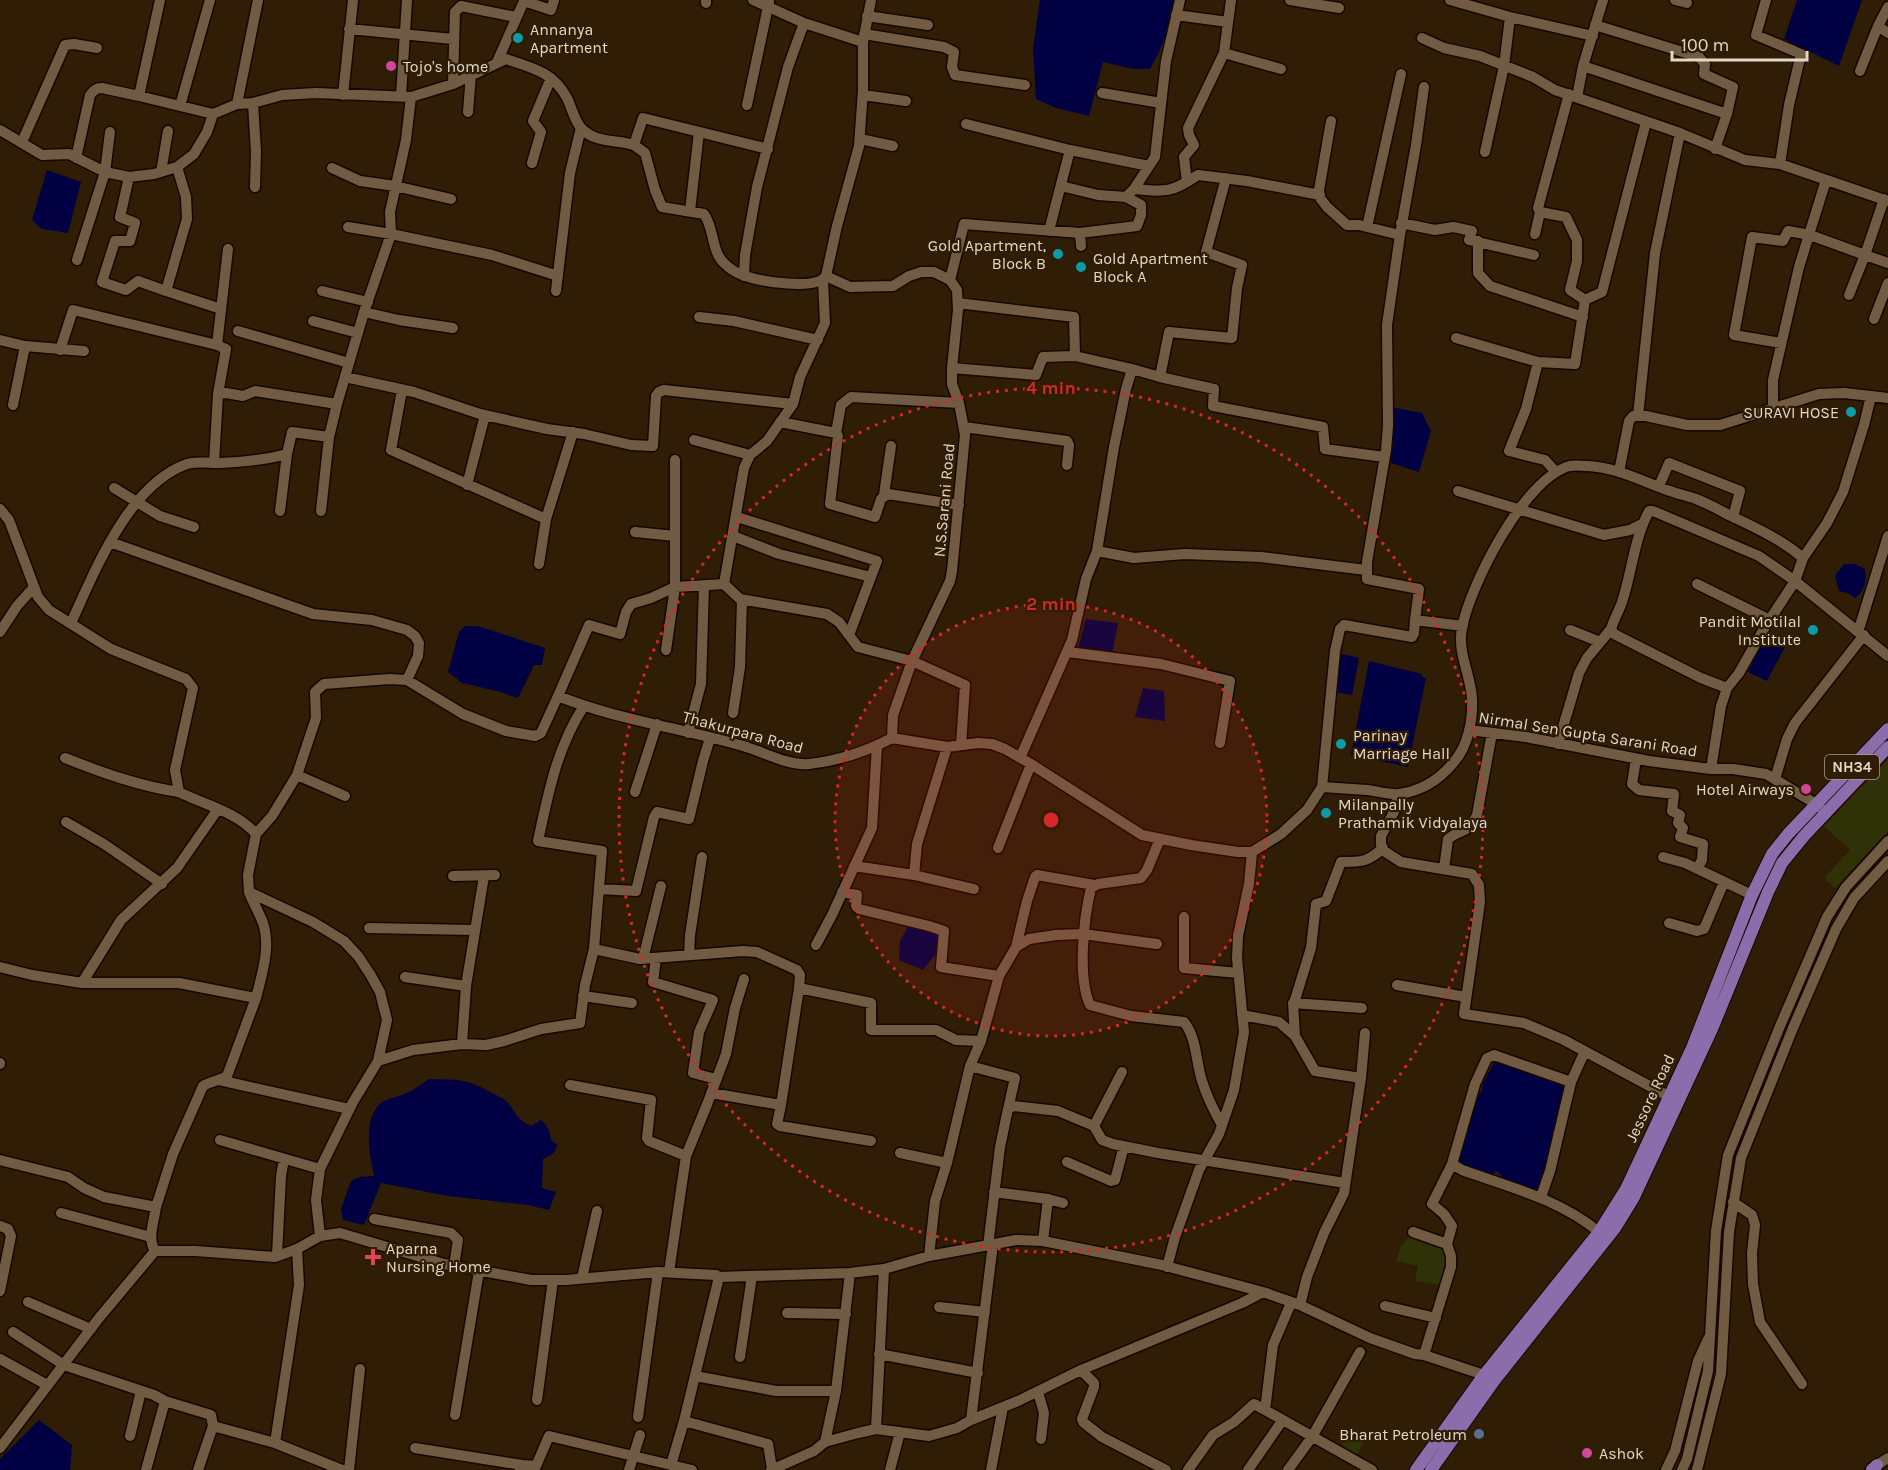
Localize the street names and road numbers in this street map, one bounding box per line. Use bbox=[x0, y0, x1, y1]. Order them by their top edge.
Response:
street label: N.S.Sarani Road bbox=[930, 442, 958, 558]
street label: Thakurpara Road bbox=[680, 707, 806, 757]
street label: Nirmal Sen Gupta Sarani Road bbox=[1477, 707, 1699, 761]
road number: NH34 bbox=[1825, 755, 1879, 779]
street label: Jessore Road bbox=[1621, 1051, 1679, 1145]

